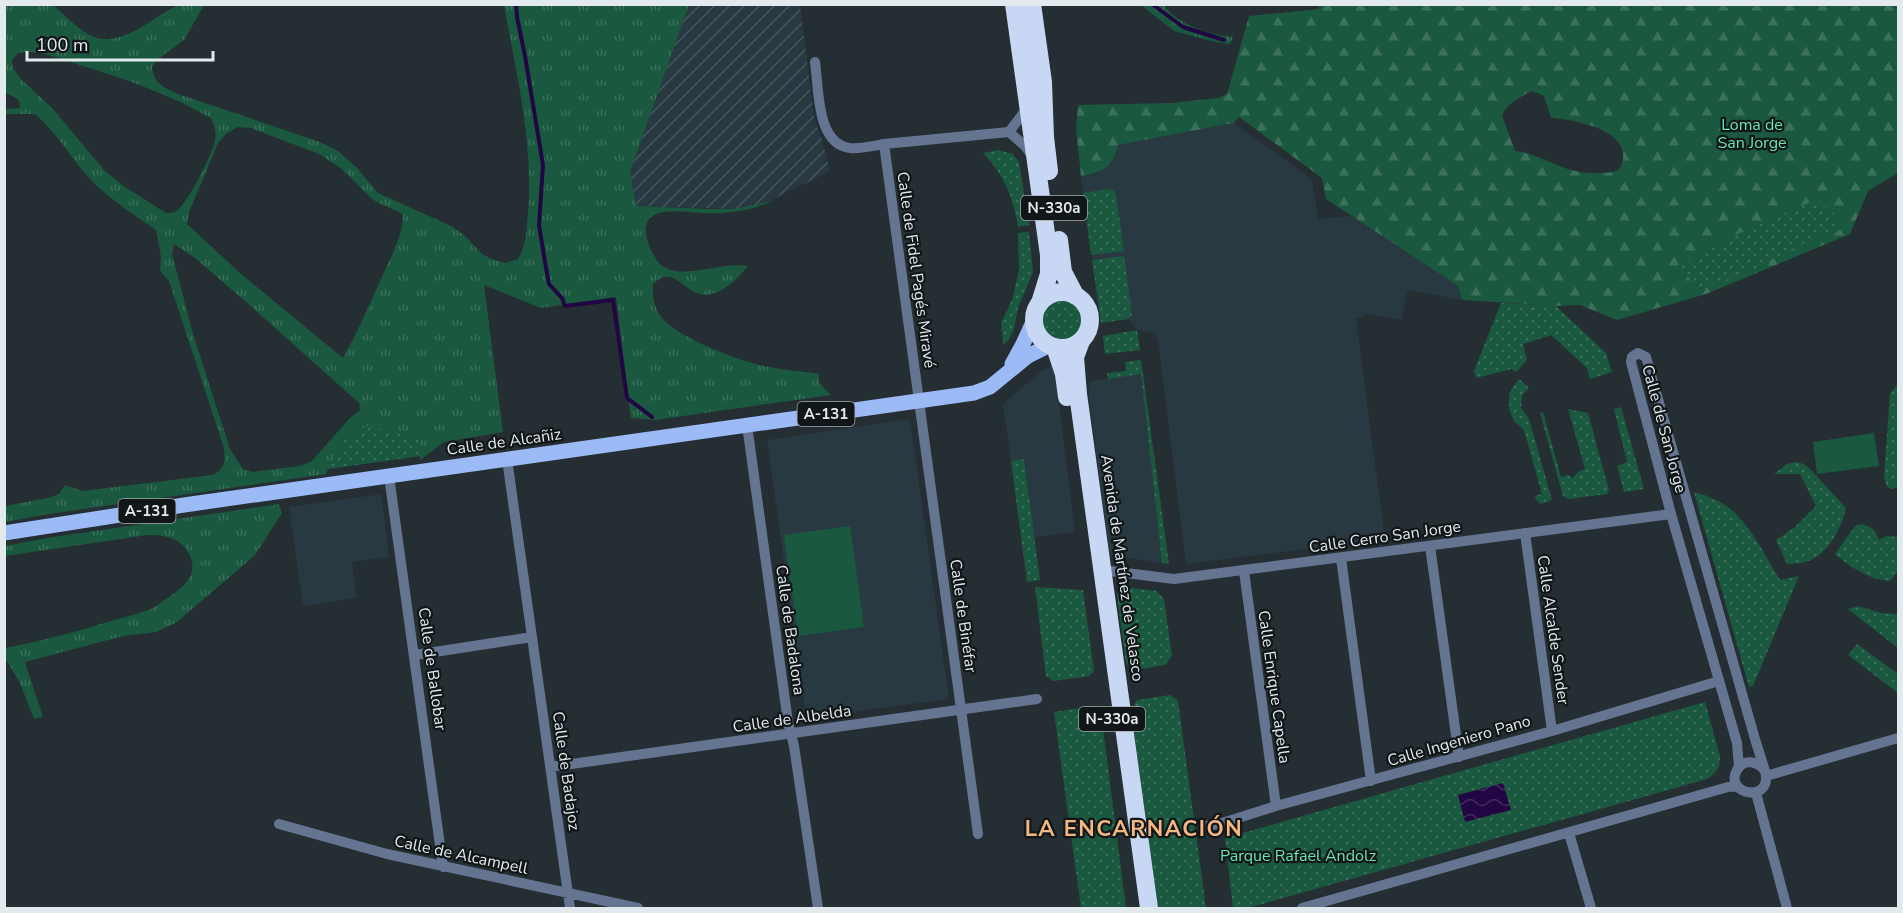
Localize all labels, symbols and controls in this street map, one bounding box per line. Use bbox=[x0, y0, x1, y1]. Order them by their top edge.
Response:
scale bar bbox=[27, 24, 213, 62]
text: 100 m bbox=[36, 33, 88, 57]
park label: Loma de San Jorge bbox=[1717, 114, 1787, 154]
street label: Calle de Fidel Pagés Miravé bbox=[891, 170, 941, 370]
road number: N-330a bbox=[1021, 196, 1087, 220]
street label: Calle de San Jorge bbox=[1636, 362, 1692, 496]
road number: A-131 bbox=[798, 402, 854, 426]
street label: Calle de Alcañiz bbox=[445, 423, 563, 461]
street label: Avenida de Martínez de Velasco bbox=[1095, 453, 1149, 683]
road number: A-131 bbox=[118, 499, 176, 523]
street label: Calle Cerro San Jorge bbox=[1308, 515, 1462, 559]
street label: Calle Alcalde Sender bbox=[1532, 554, 1574, 706]
street label: Calle de Binéfar bbox=[944, 558, 982, 675]
street label: Calle de Badalona bbox=[770, 564, 810, 696]
street label: Calle de Ballobar bbox=[412, 606, 452, 732]
street label: Calle Enrique Capella bbox=[1252, 609, 1296, 765]
street label: Calle de Albelda bbox=[731, 700, 853, 738]
road number: N-330a bbox=[1079, 707, 1145, 731]
street label: Calle de Badajoz bbox=[547, 710, 585, 832]
street label: Calle Ingeniero Pano bbox=[1385, 710, 1533, 772]
district label: LA ENCARNACIÓN bbox=[1025, 814, 1243, 844]
street label: Calle de Alcampell bbox=[392, 830, 530, 880]
park label: Parque Rafael Andolz bbox=[1220, 845, 1376, 867]

